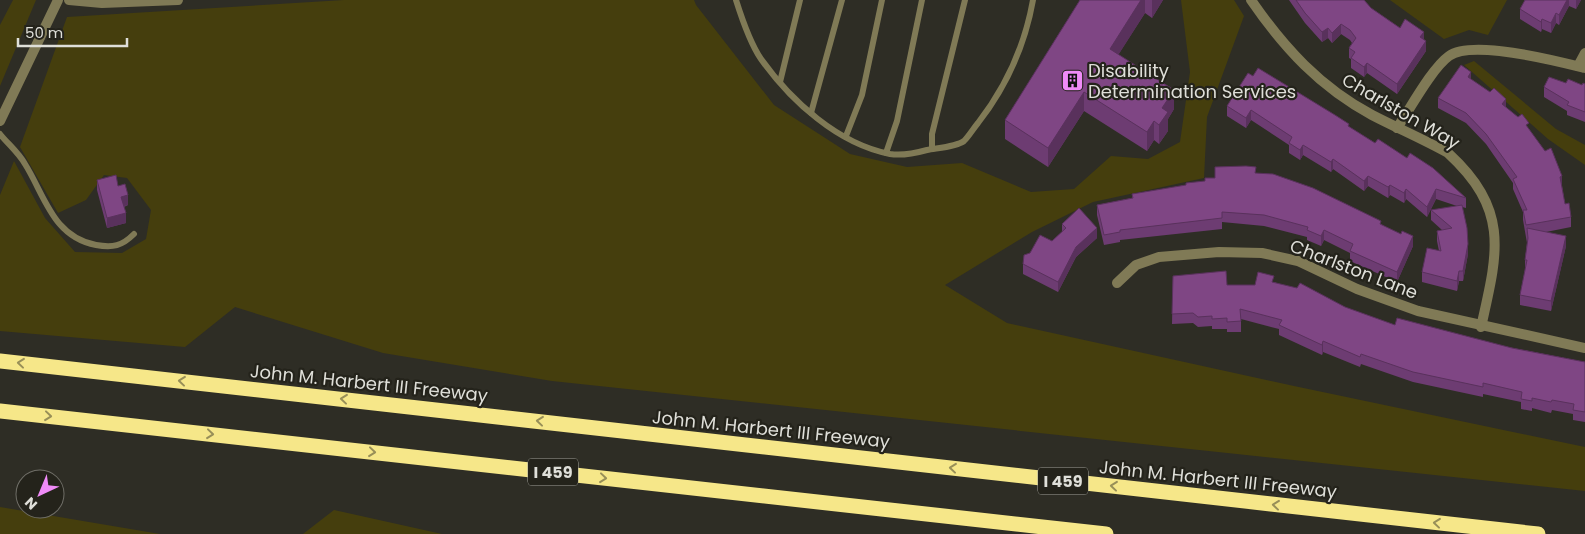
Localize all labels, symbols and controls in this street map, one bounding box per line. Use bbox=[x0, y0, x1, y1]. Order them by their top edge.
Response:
scale bar bbox=[18, 15, 126, 47]
text: 50 m bbox=[25, 22, 63, 43]
place label: Disability Determination Services bbox=[1088, 58, 1296, 104]
street label: Charlston Way bbox=[1337, 67, 1465, 155]
building icon: Disability Determination Services bbox=[1060, 68, 1084, 92]
street label: Charlston Lane bbox=[1286, 233, 1422, 305]
one-way arrow bbox=[17, 358, 25, 369]
street label: John M. Harbert III Freeway bbox=[249, 358, 489, 408]
one-way arrow bbox=[178, 376, 186, 387]
one-way arrow bbox=[340, 394, 348, 405]
street label: John M. Harbert III Freeway bbox=[651, 404, 891, 454]
one-way arrow bbox=[45, 410, 53, 421]
one-way arrow bbox=[536, 416, 544, 427]
one-way arrow bbox=[206, 428, 214, 439]
one-way arrow bbox=[368, 446, 376, 457]
street label: John M. Harbert III Freeway bbox=[1098, 454, 1338, 504]
road number: I 459 bbox=[528, 458, 578, 486]
one-way arrow bbox=[949, 463, 957, 474]
road number: I 459 bbox=[1038, 468, 1088, 494]
north arrow bbox=[15, 469, 65, 519]
one-way arrow bbox=[599, 472, 607, 483]
one-way arrow bbox=[1110, 481, 1118, 492]
text: N bbox=[20, 493, 42, 514]
one-way arrow bbox=[1272, 500, 1280, 511]
one-way arrow bbox=[1433, 518, 1441, 529]

